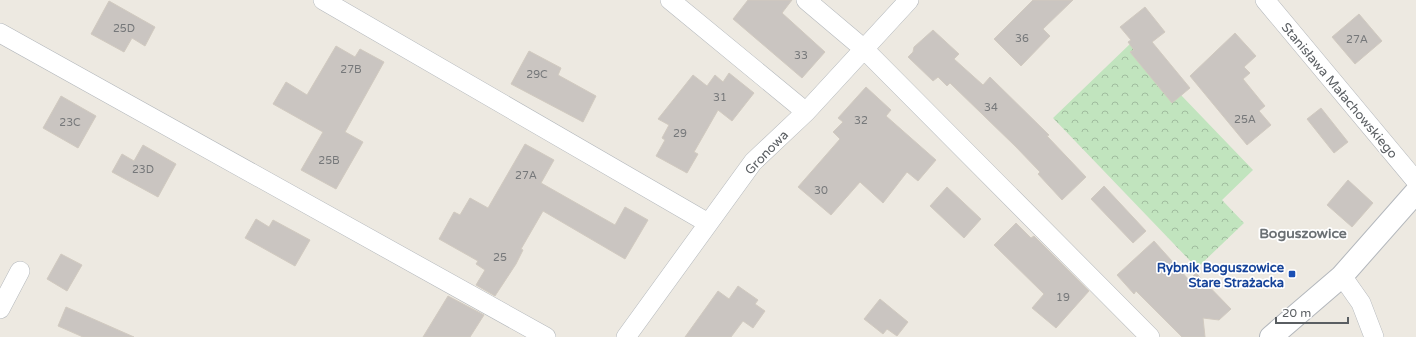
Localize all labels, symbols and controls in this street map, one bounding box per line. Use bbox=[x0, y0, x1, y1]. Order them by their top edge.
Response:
street label: Stanisława Małachowskiego bbox=[1278, 19, 1401, 162]
house number: 25D bbox=[113, 22, 135, 35]
house number: 36 bbox=[1015, 32, 1029, 45]
house number: 27A bbox=[1346, 33, 1368, 46]
house number: 33 bbox=[794, 49, 808, 62]
house number: 27B bbox=[340, 63, 362, 76]
house number: 29C bbox=[526, 68, 548, 81]
house number: 31 bbox=[713, 91, 727, 104]
house number: 34 bbox=[984, 101, 998, 114]
house number: 25A bbox=[1234, 113, 1256, 126]
house number: 32 bbox=[854, 114, 868, 127]
house number: 23C bbox=[59, 116, 81, 129]
house number: 29 bbox=[673, 127, 687, 140]
street label: Gronowa bbox=[742, 127, 792, 178]
house number: 25B bbox=[318, 154, 340, 167]
house number: 23D bbox=[132, 163, 154, 176]
house number: 27A bbox=[515, 169, 537, 182]
house number: 30 bbox=[814, 184, 828, 197]
district label: Boguszowice bbox=[1259, 225, 1347, 242]
house number: 25 bbox=[493, 251, 507, 264]
place label: Rybnik Boguszowice Stare Strażacka bbox=[1157, 260, 1285, 291]
marker: Rybnik Boguszowice Stare Strażacka bbox=[1287, 269, 1297, 279]
house number: 19 bbox=[1056, 291, 1070, 304]
scale bar bbox=[1276, 299, 1348, 325]
text: 20 m bbox=[1282, 306, 1311, 320]

